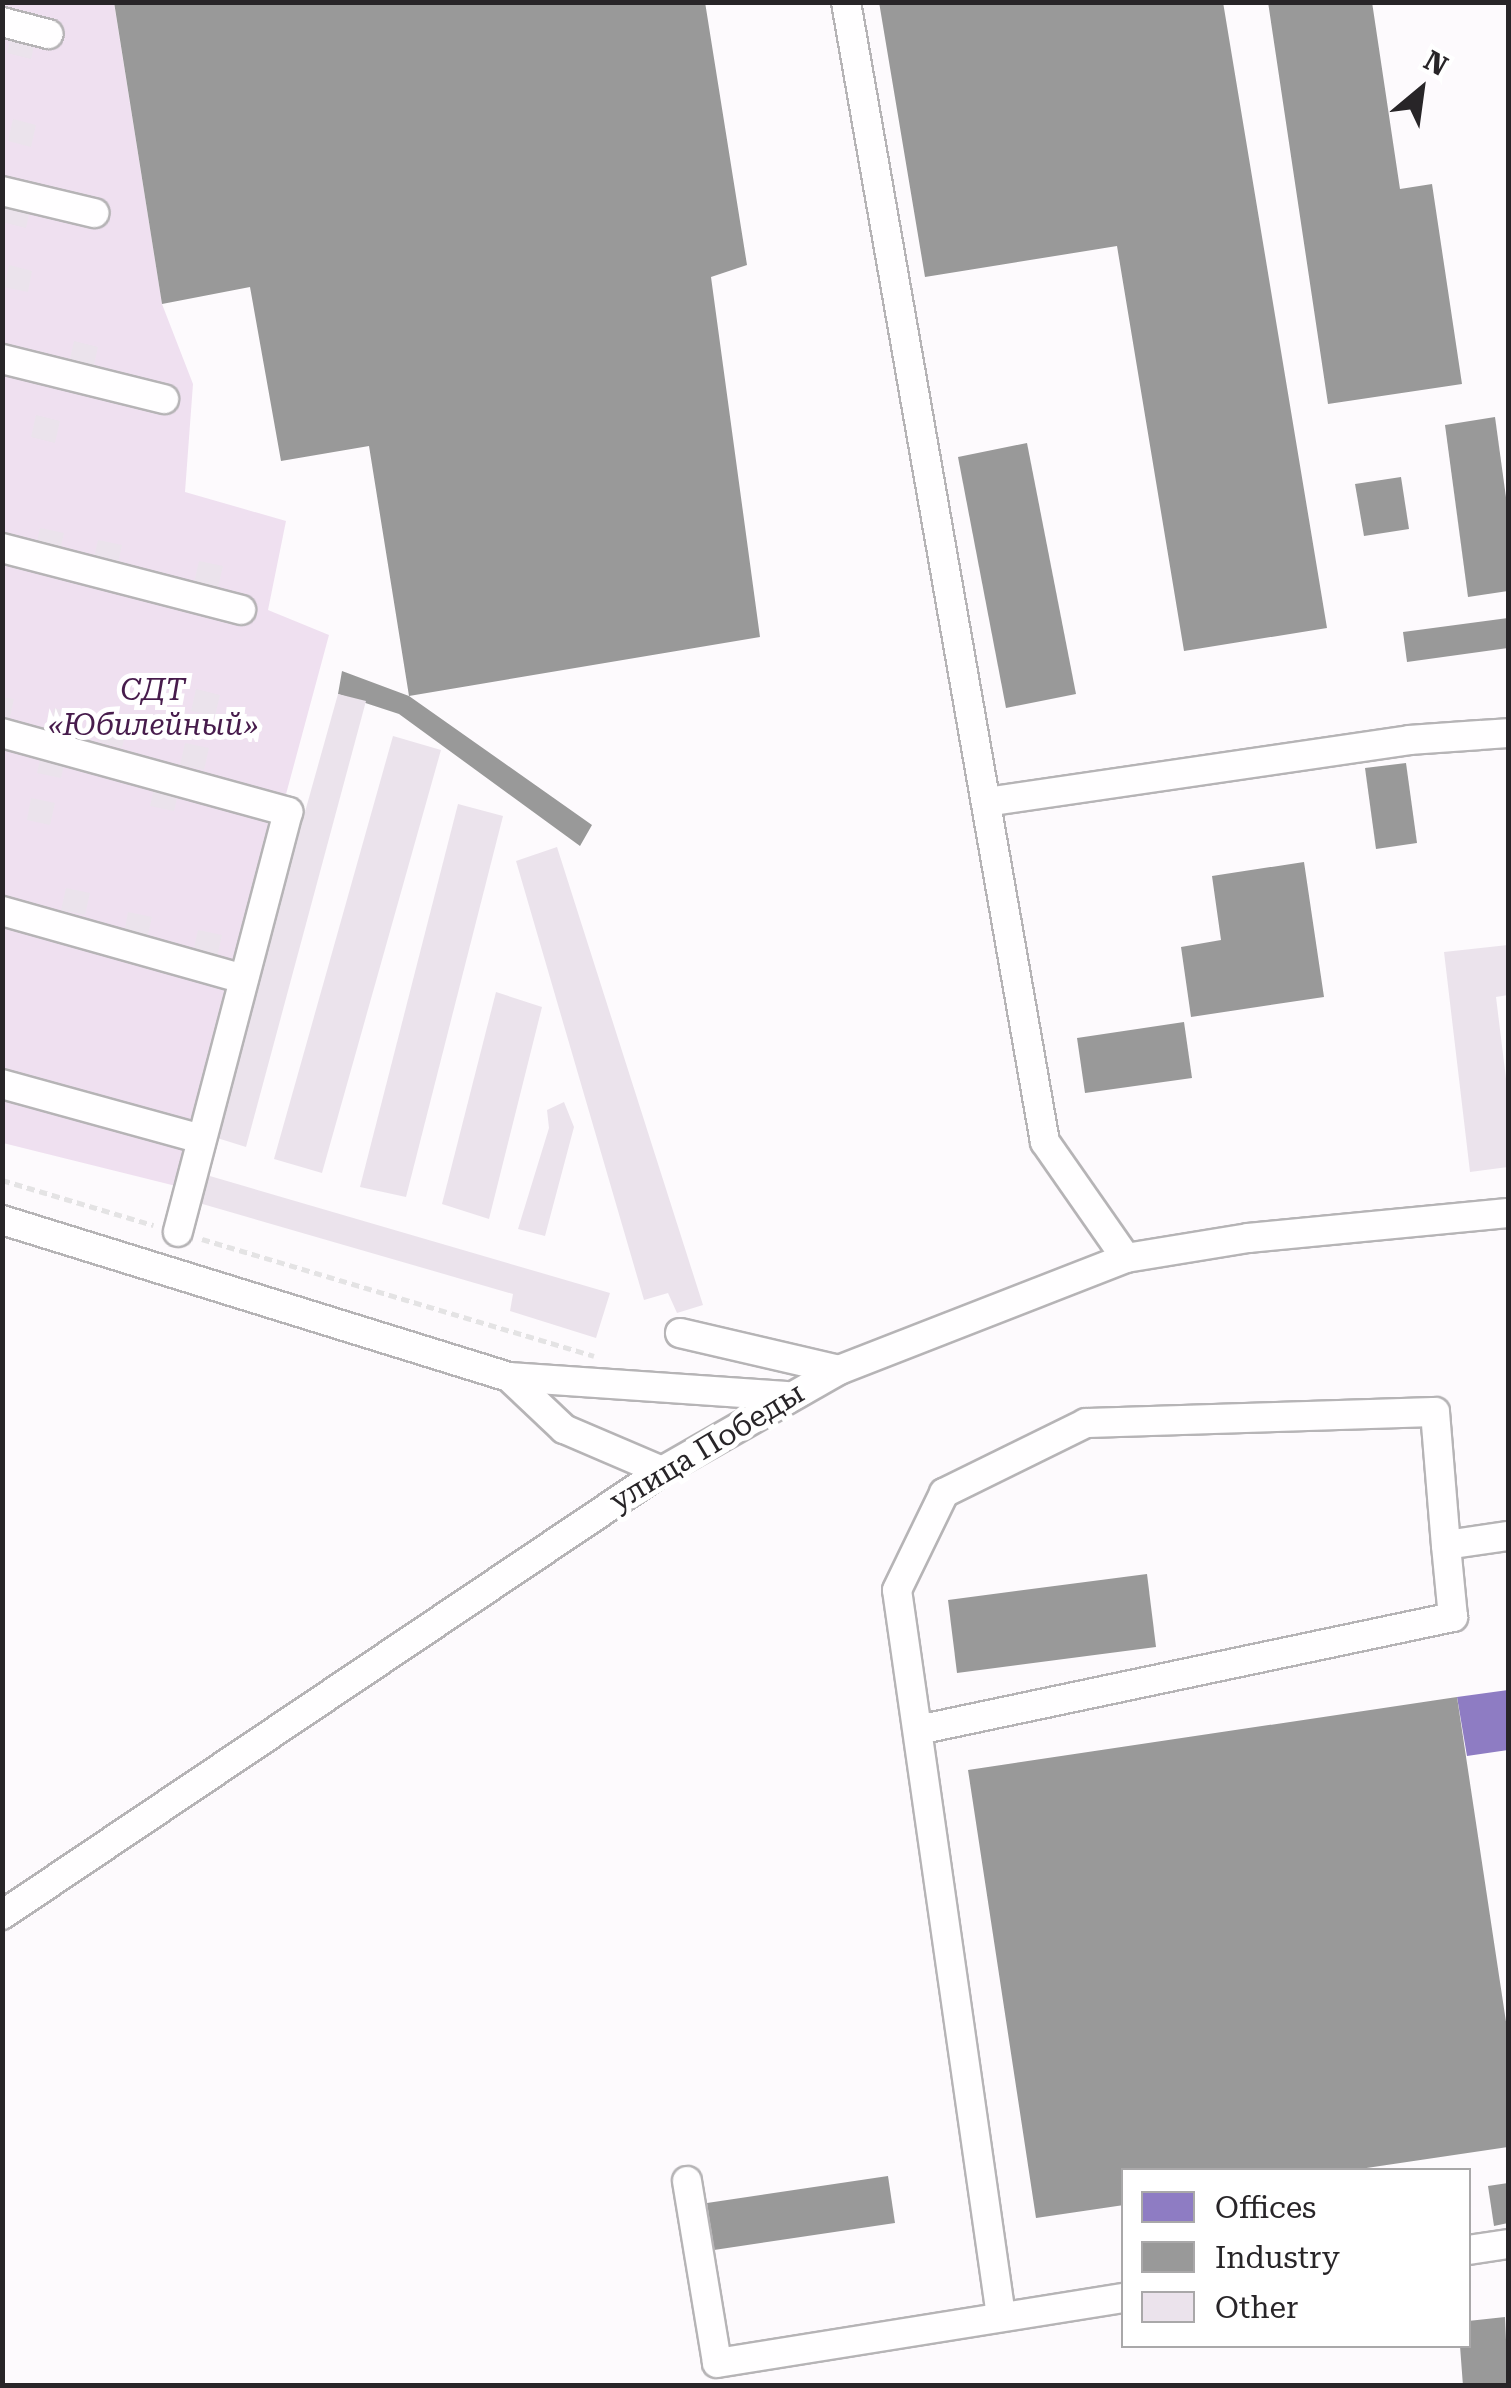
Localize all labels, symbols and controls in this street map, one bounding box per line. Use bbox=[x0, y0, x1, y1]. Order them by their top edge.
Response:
north arrow bbox=[1371, 40, 1471, 140]
text: N bbox=[1418, 44, 1453, 83]
park label: СДТ «Юбилейный» bbox=[48, 672, 258, 742]
street label: улица Победы bbox=[603, 1375, 811, 1519]
legend bbox=[1121, 2168, 1471, 2348]
text: Offices bbox=[1215, 2190, 1316, 2225]
text: Industry bbox=[1215, 2240, 1340, 2275]
text: Other bbox=[1215, 2290, 1298, 2325]

